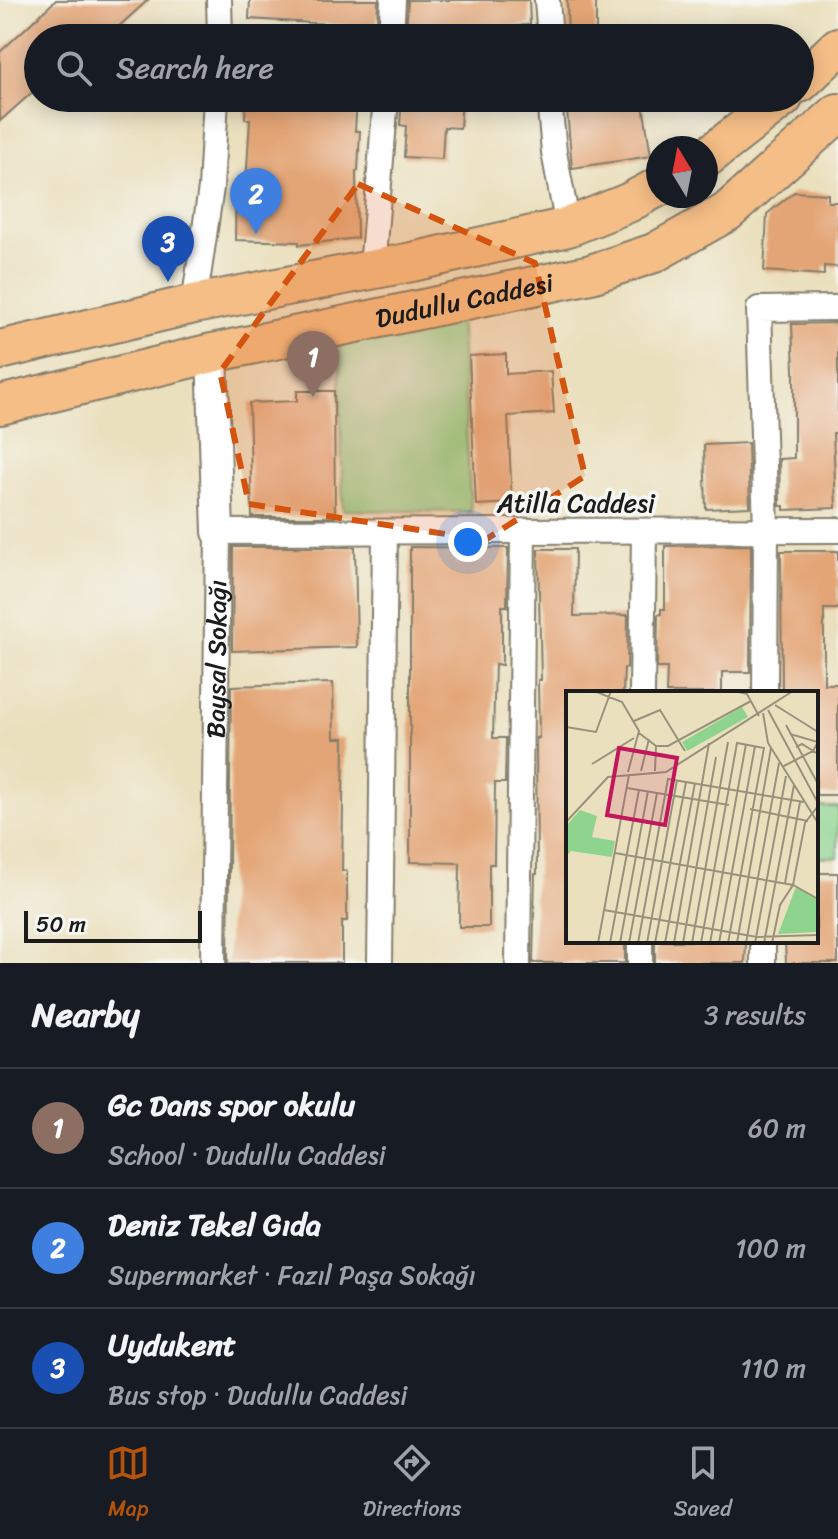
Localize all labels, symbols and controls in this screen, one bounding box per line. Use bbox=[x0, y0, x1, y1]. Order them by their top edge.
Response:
search box bbox=[24, 24, 814, 112]
text: Search here bbox=[116, 41, 274, 95]
icon: search bbox=[52, 46, 96, 90]
north arrow bbox=[646, 136, 718, 208]
pin: 2 bbox=[230, 168, 282, 234]
pin: 3 bbox=[142, 216, 194, 282]
street label: Dudullu Caddesi bbox=[371, 259, 558, 341]
pin: 1 bbox=[287, 331, 339, 397]
street label: Atilla Caddesi bbox=[496, 480, 656, 526]
your location bbox=[448, 522, 488, 562]
street label: Baysal Sokağı bbox=[193, 579, 240, 739]
inset map bbox=[566, 691, 818, 943]
text: 50 m bbox=[36, 905, 86, 944]
scale bar bbox=[24, 907, 202, 943]
text: Nearby bbox=[32, 985, 140, 1045]
text: 3 results bbox=[704, 992, 806, 1038]
text: Gc Dans spor okulu bbox=[108, 1078, 355, 1132]
text: 1 bbox=[52, 1105, 64, 1151]
text: 60 m bbox=[748, 1105, 806, 1151]
text: School · Dudullu Caddesi bbox=[108, 1132, 386, 1178]
text: Deniz Tekel Gıda bbox=[108, 1198, 321, 1252]
text: 2 bbox=[50, 1225, 66, 1271]
text: 100 m bbox=[735, 1225, 806, 1271]
text: Supermarket · Fazıl Paşa Sokağı bbox=[108, 1252, 476, 1298]
text: Uydukent bbox=[108, 1318, 236, 1372]
text: 3 bbox=[51, 1345, 65, 1391]
text: 110 m bbox=[741, 1345, 806, 1391]
text: Bus stop · Dudullu Caddesi bbox=[108, 1372, 407, 1418]
tab: Map bbox=[106, 1441, 150, 1528]
tab: Directions bbox=[363, 1441, 461, 1528]
tab: Saved bbox=[674, 1441, 732, 1528]

